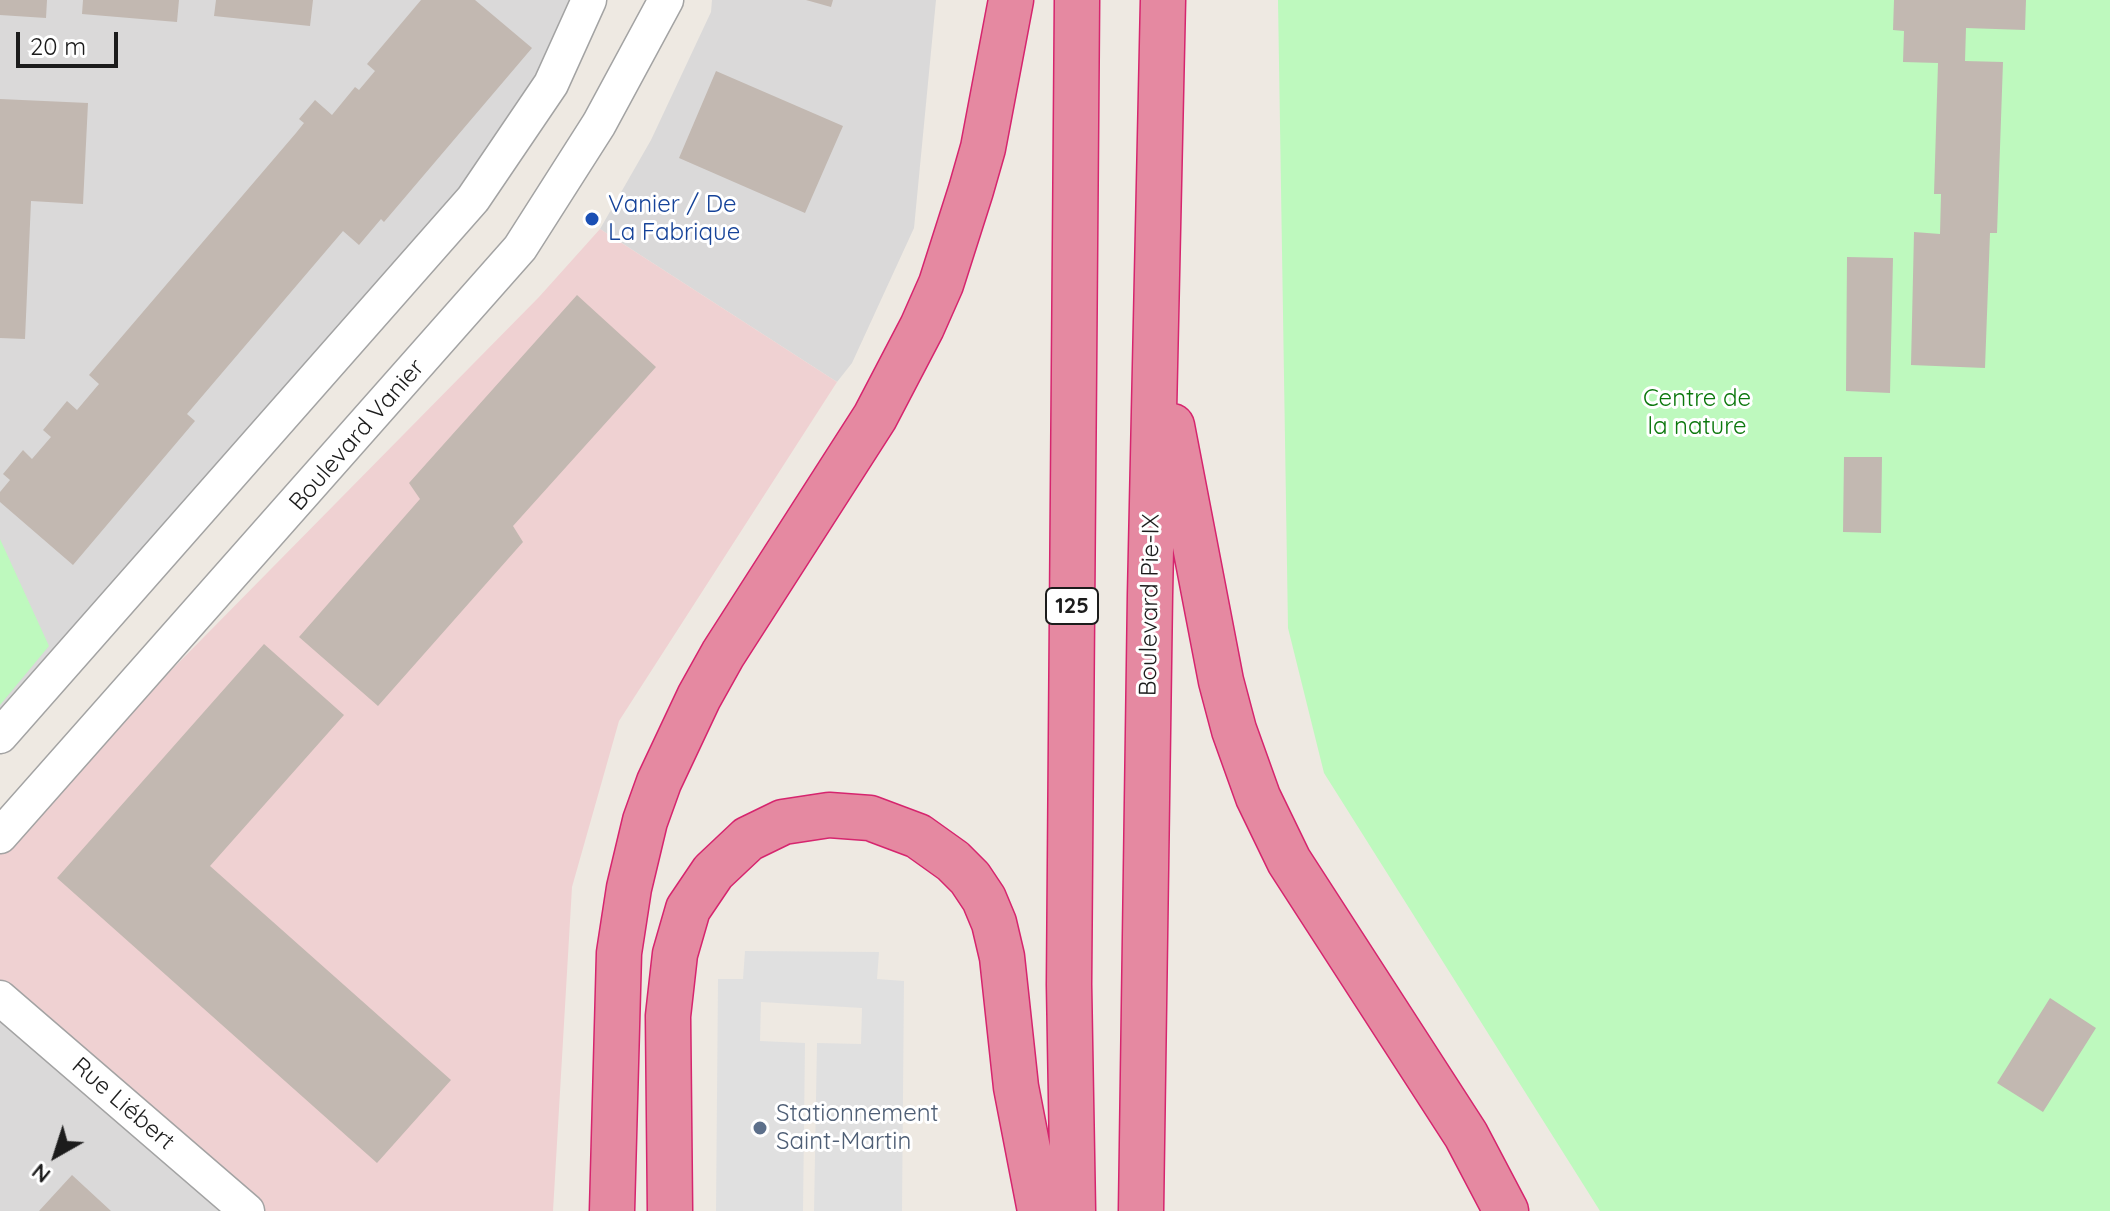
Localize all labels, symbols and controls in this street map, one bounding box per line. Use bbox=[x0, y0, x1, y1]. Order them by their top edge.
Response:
scale bar bbox=[20, 16, 122, 66]
text: 20 m bbox=[30, 31, 86, 61]
place label: Vanier / De La Fabrique bbox=[608, 191, 740, 247]
marker: Vanier / De La Fabrique bbox=[583, 210, 601, 228]
street label: Boulevard Vanier bbox=[283, 353, 431, 517]
park label: Centre de la nature bbox=[1643, 385, 1751, 441]
street label: Boulevard Pie-IX bbox=[1134, 514, 1166, 696]
road number: 125 bbox=[1046, 588, 1098, 624]
street label: Rue Liébert bbox=[66, 1052, 180, 1156]
place label: Stationnement Saint-Martin bbox=[776, 1100, 939, 1156]
north arrow bbox=[16, 1115, 96, 1195]
marker: Stationnement Saint-Martin bbox=[751, 1119, 769, 1137]
text: N bbox=[26, 1158, 56, 1190]

